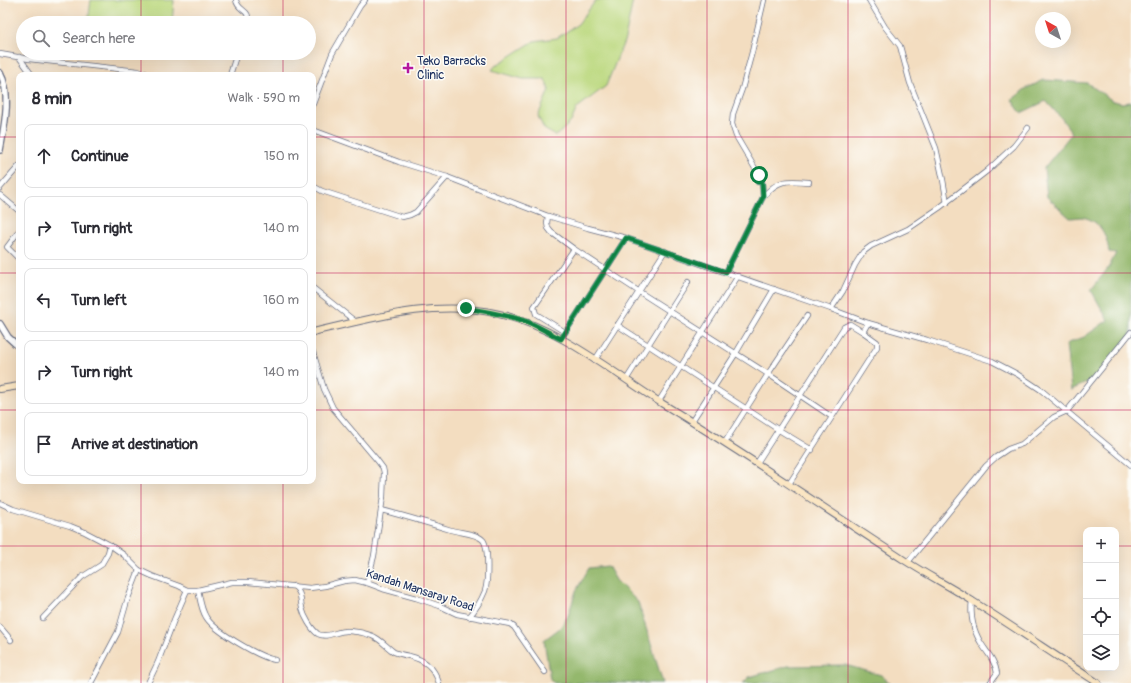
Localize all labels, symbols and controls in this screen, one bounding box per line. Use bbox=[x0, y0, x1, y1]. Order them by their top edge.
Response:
north arrow bbox=[1035, 12, 1071, 48]
search box bbox=[16, 16, 316, 60]
icon: search bbox=[30, 27, 52, 49]
text: Search here bbox=[62, 29, 135, 48]
place label: Teko Barracks Clinic bbox=[417, 54, 487, 83]
marker: Teko Barracks Clinic bbox=[402, 62, 414, 74]
text: 8 min bbox=[32, 88, 72, 109]
text: Walk · 590 m bbox=[228, 90, 300, 106]
icon: ahead bbox=[33, 145, 55, 167]
text: Continue bbox=[71, 147, 129, 166]
text: 150 m bbox=[264, 148, 299, 164]
route start bbox=[750, 166, 768, 184]
icon: right bbox=[33, 217, 55, 239]
text: Turn right bbox=[71, 219, 132, 238]
text: 140 m bbox=[263, 220, 299, 236]
icon: left bbox=[33, 289, 55, 311]
text: Turn left bbox=[71, 291, 127, 310]
text: 160 m bbox=[263, 292, 299, 308]
route end bbox=[457, 299, 475, 317]
icon: right bbox=[33, 361, 55, 383]
text: Turn right bbox=[71, 363, 132, 382]
text: 140 m bbox=[263, 364, 299, 380]
icon: arrive bbox=[33, 433, 55, 455]
text: Arrive at destination bbox=[71, 435, 198, 454]
map controls bbox=[1083, 527, 1119, 671]
button: + bbox=[1083, 527, 1119, 563]
button: − bbox=[1083, 563, 1119, 599]
street label: Kandah Mansaray Road bbox=[364, 566, 476, 615]
button: locate bbox=[1083, 599, 1119, 635]
button: layers bbox=[1083, 635, 1119, 671]

